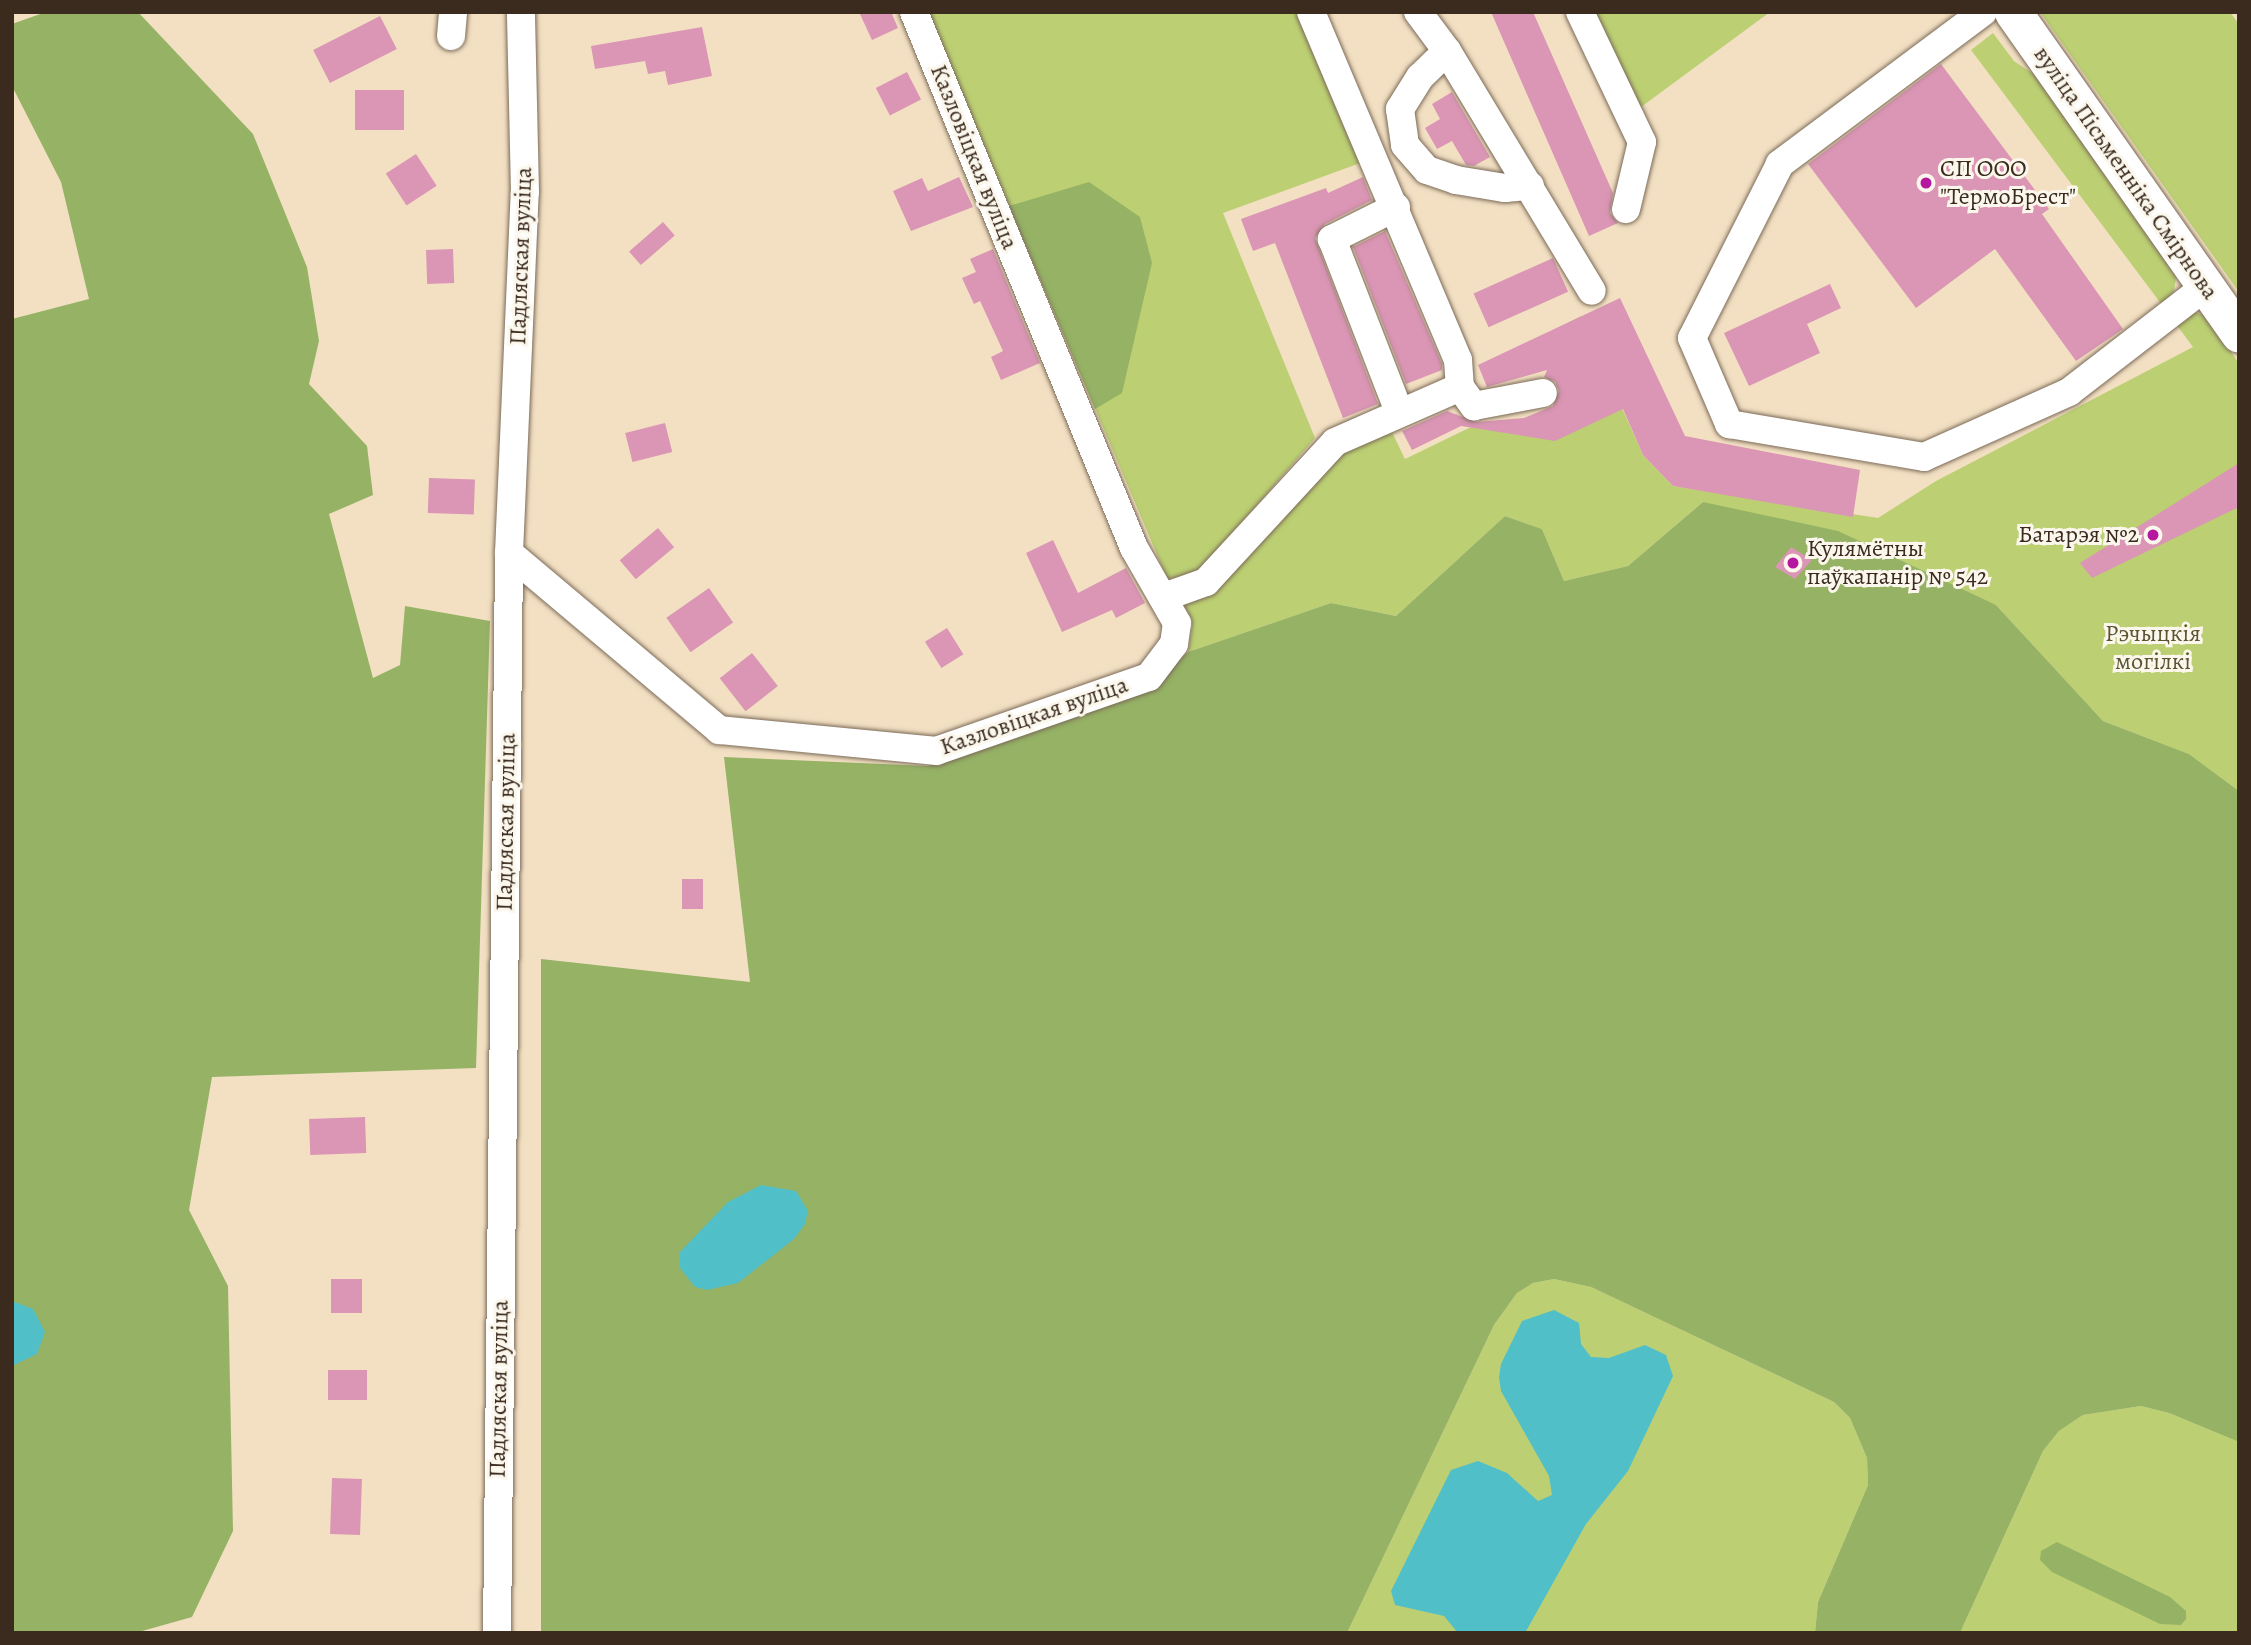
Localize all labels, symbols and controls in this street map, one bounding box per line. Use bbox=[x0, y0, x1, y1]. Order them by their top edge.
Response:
street label: вуліца Пісьменніка Смірнова bbox=[2027, 41, 2225, 305]
street label: Казловіцкая вуліца bbox=[924, 60, 1024, 254]
place label: СП ООО "ТермоБрест" bbox=[1940, 155, 2076, 211]
street label: Падляская вуліца bbox=[504, 167, 538, 345]
marker: СП ООО "ТермоБрест" bbox=[1918, 175, 1934, 191]
place label: Батарэя №2 bbox=[2018, 521, 2139, 549]
marker: Батарэя №2 bbox=[2145, 527, 2161, 543]
place label: Кулямётны паўкапанір № 542 bbox=[1807, 535, 1988, 591]
marker: Кулямётны паўкапанір № 542 bbox=[1785, 555, 1801, 571]
park label: Рэчыцкія могілкі bbox=[2105, 620, 2201, 676]
street label: Казловіцкая вуліца bbox=[936, 670, 1132, 762]
street label: Падляская вуліца bbox=[490, 733, 522, 911]
street label: Падляская вуліца bbox=[483, 1300, 515, 1478]

